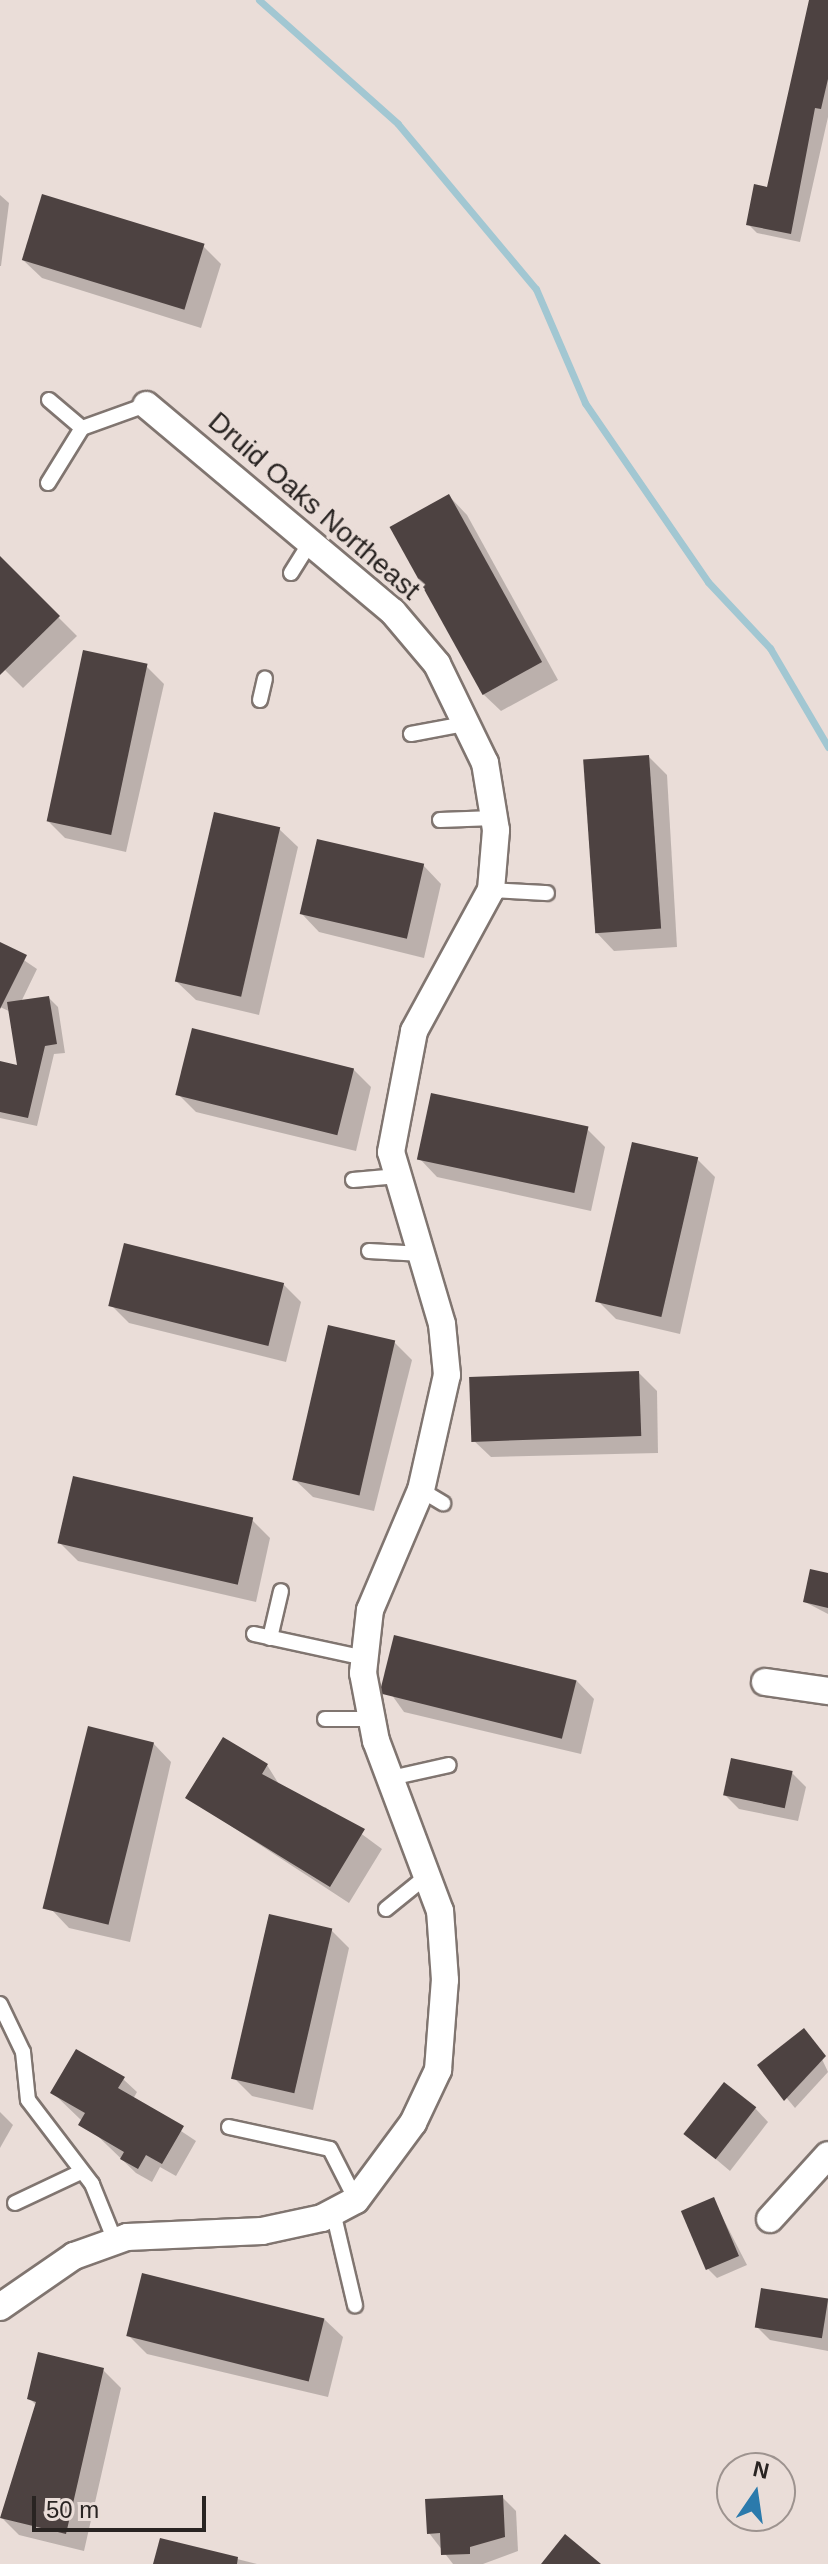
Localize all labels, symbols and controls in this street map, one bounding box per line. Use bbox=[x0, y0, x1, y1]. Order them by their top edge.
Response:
street label: Druid Oaks Northeast bbox=[201, 405, 427, 607]
north arrow bbox=[716, 2452, 796, 2532]
text: N bbox=[751, 2456, 772, 2484]
scale bar bbox=[36, 2480, 210, 2530]
text: 50 m bbox=[46, 2496, 99, 2523]

